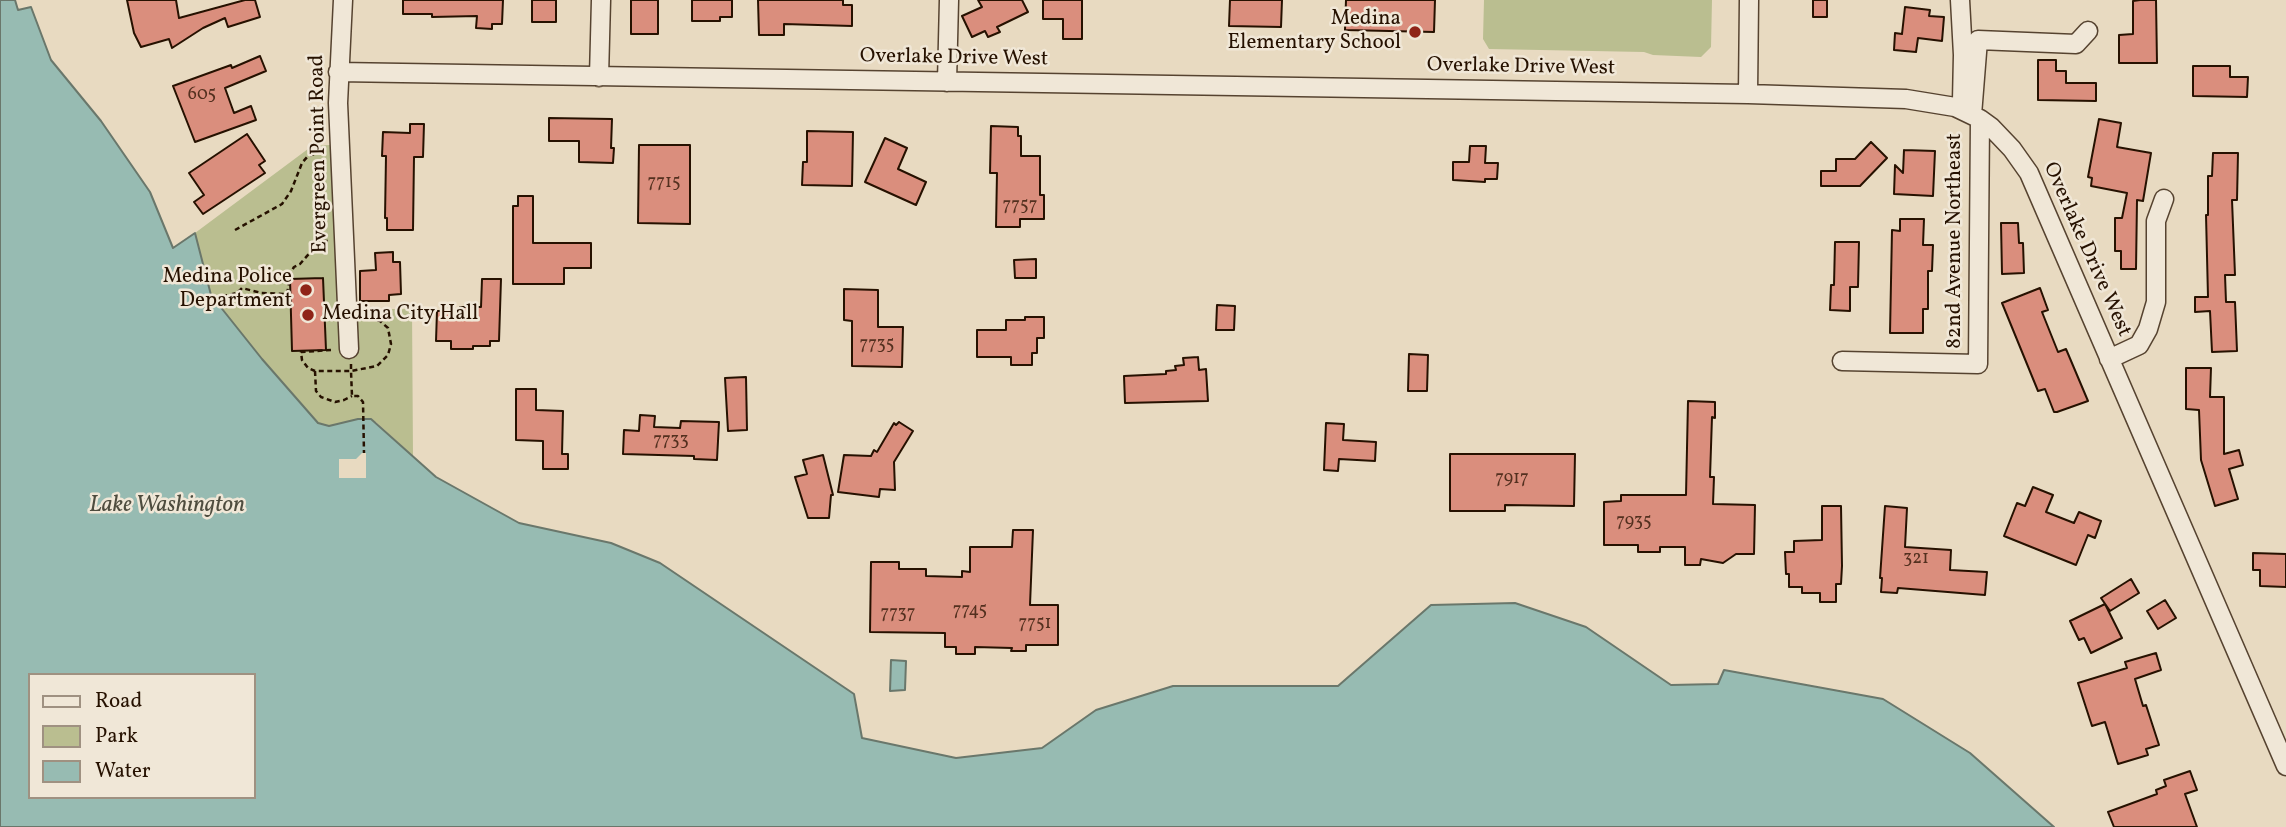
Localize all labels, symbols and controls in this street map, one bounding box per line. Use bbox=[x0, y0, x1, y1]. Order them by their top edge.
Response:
place label: Medina Elementary School bbox=[1227, 7, 1401, 57]
marker: Medina Elementary School bbox=[1407, 24, 1423, 40]
street label: Overlake Drive West bbox=[860, 45, 1048, 73]
street label: Evergreen Point Road bbox=[306, 54, 334, 254]
street label: Overlake Drive West bbox=[1427, 54, 1615, 82]
house number: 605 bbox=[188, 85, 216, 107]
street label: 82nd Avenue Northeast bbox=[1943, 133, 1969, 349]
street label: Overlake Drive West bbox=[2036, 159, 2136, 341]
house number: 7715 bbox=[647, 173, 681, 195]
house number: 7757 bbox=[1003, 196, 1037, 218]
place label: Medina Police Department bbox=[163, 265, 292, 315]
marker: Medina Police Department bbox=[298, 282, 314, 298]
place label: Medina City Hall bbox=[322, 302, 478, 328]
marker: Medina City Hall bbox=[300, 307, 316, 323]
house number: 7735 bbox=[860, 335, 894, 357]
house number: 7733 bbox=[653, 431, 689, 453]
house number: 7917 bbox=[1495, 469, 1529, 491]
water label: Lake Washington bbox=[89, 493, 245, 521]
house number: 7935 bbox=[1616, 512, 1652, 534]
house number: 321 bbox=[1903, 549, 1929, 571]
house number: 7745 bbox=[953, 601, 987, 623]
house number: 7737 bbox=[881, 604, 915, 626]
house number: 7751 bbox=[1018, 614, 1052, 636]
legend bbox=[28, 673, 256, 799]
text: Road bbox=[95, 687, 142, 716]
text: Park bbox=[95, 722, 138, 751]
text: Water bbox=[95, 757, 151, 786]

